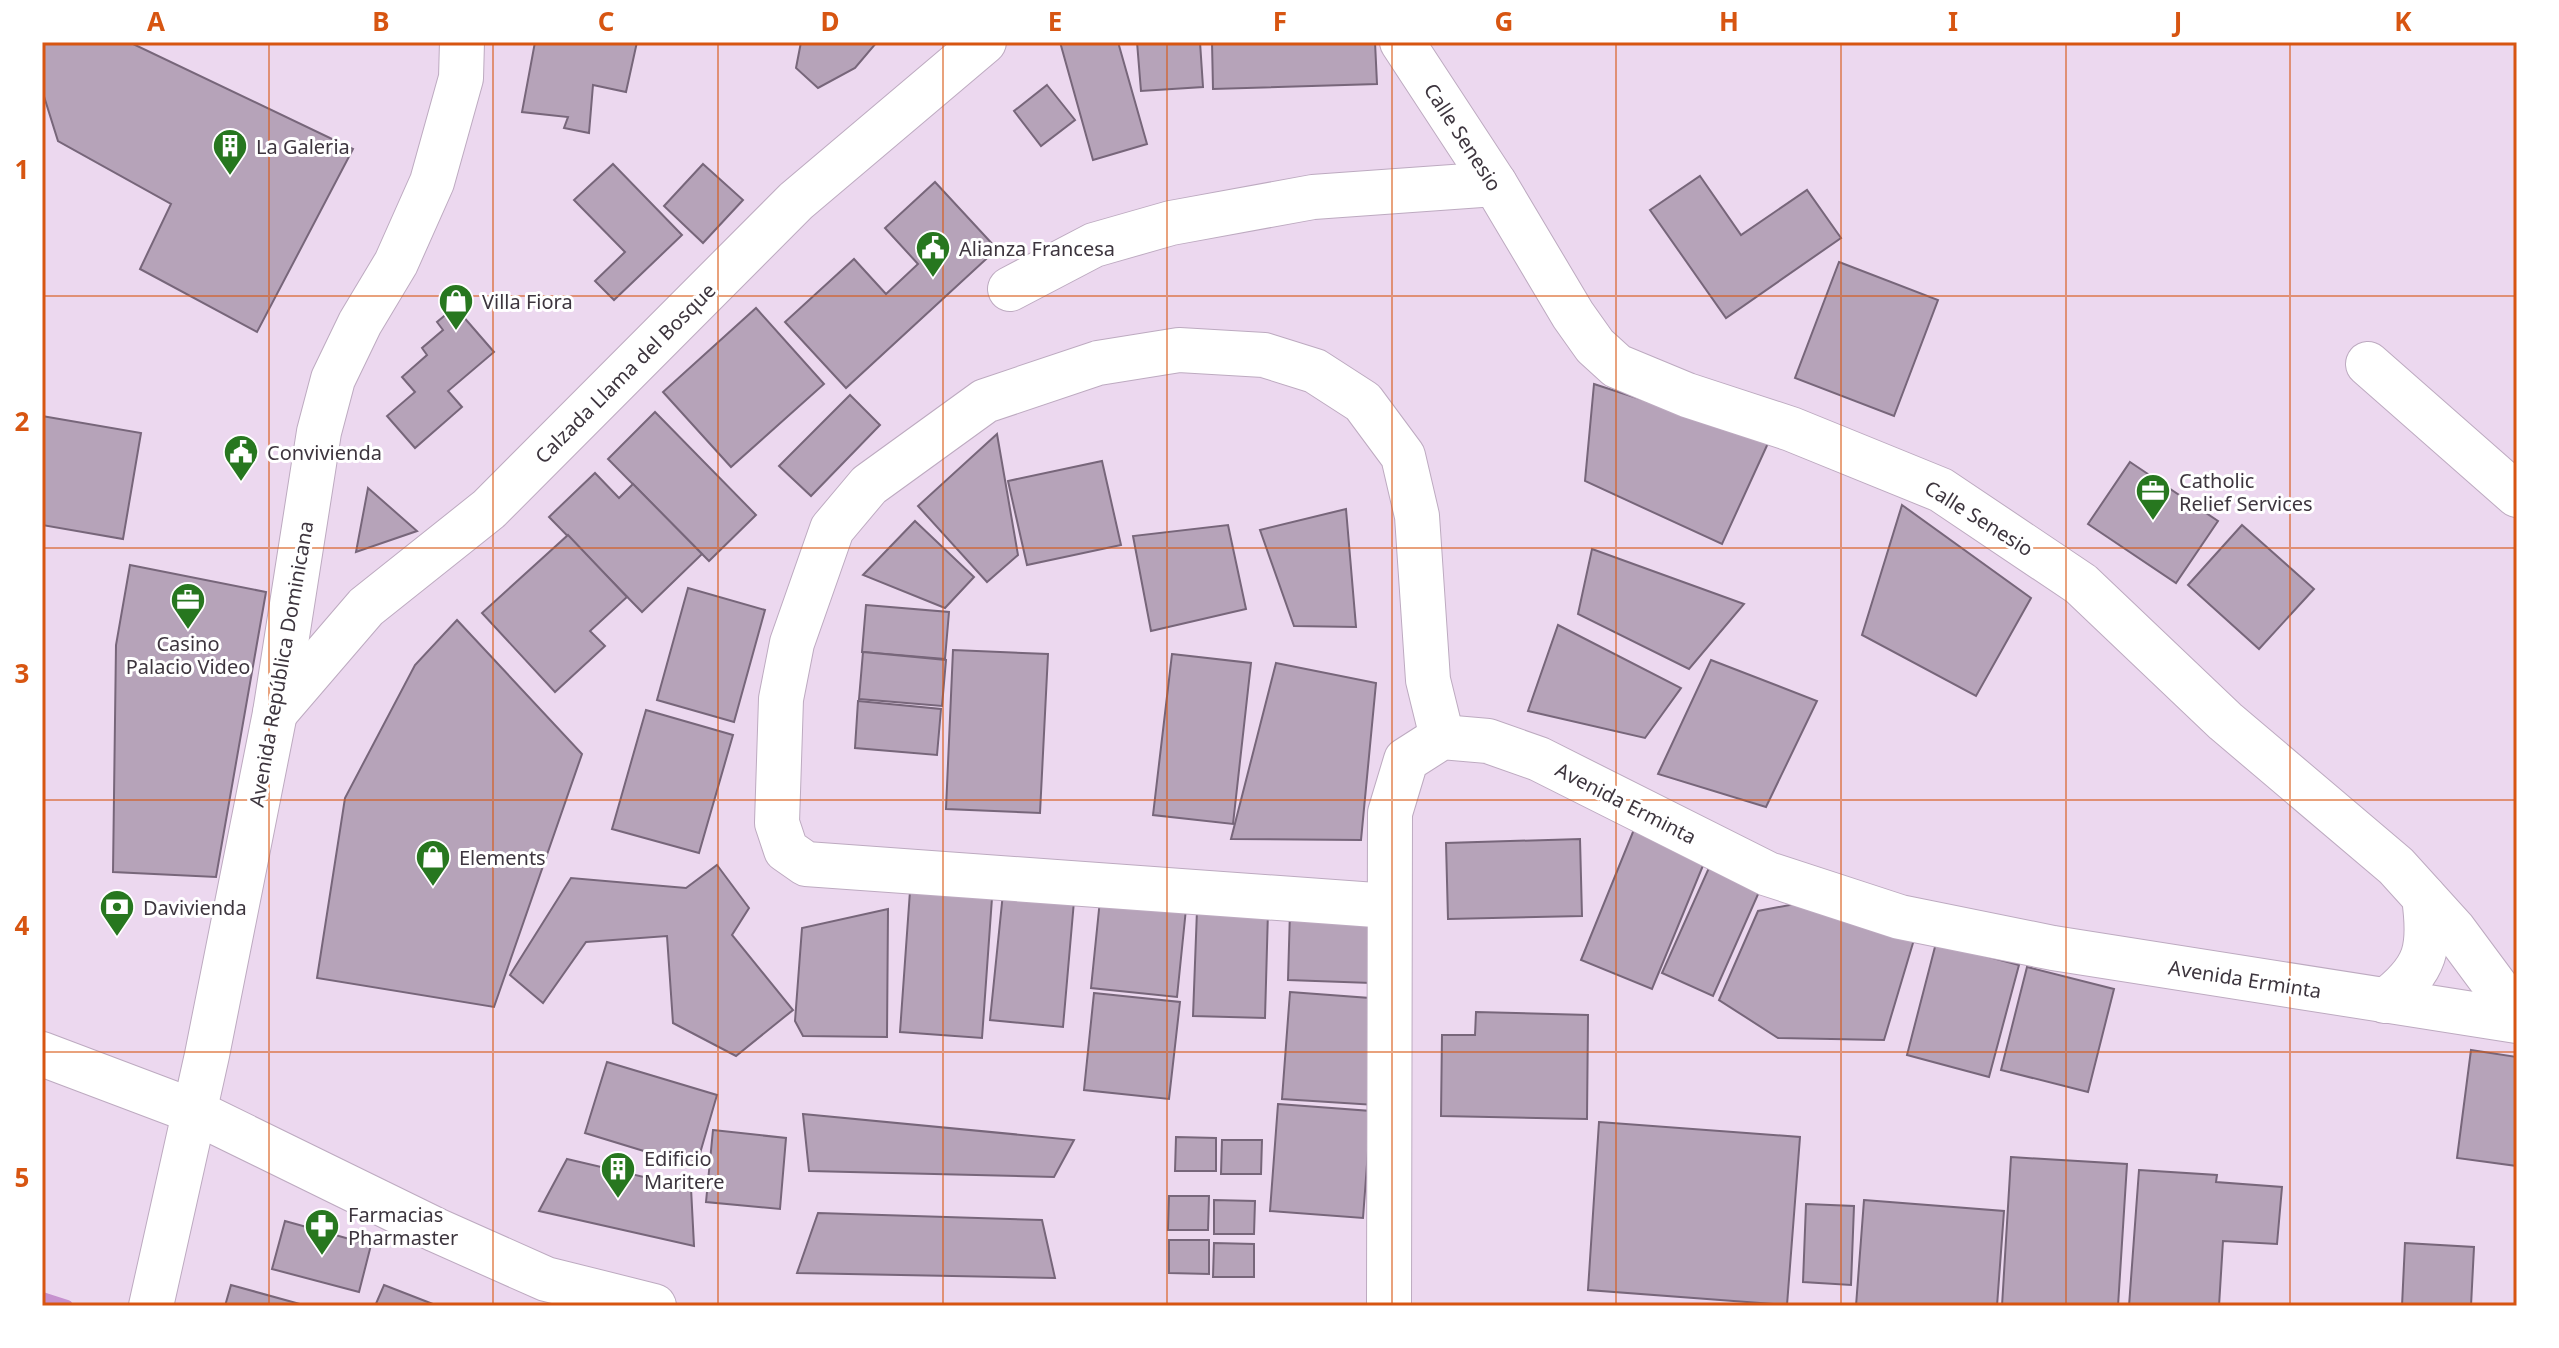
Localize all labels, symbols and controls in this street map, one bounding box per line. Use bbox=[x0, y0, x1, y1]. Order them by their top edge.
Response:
text: A bbox=[147, 3, 165, 39]
text: B bbox=[372, 3, 390, 39]
text: C bbox=[598, 3, 614, 39]
text: D bbox=[820, 3, 840, 39]
text: E bbox=[1048, 3, 1062, 39]
text: F bbox=[1273, 3, 1287, 39]
text: G bbox=[1495, 3, 1513, 39]
text: H bbox=[1719, 3, 1739, 39]
text: I bbox=[1948, 3, 1958, 39]
text: J bbox=[2172, 3, 2182, 39]
text: K bbox=[2394, 3, 2412, 39]
street label: Calle Senesio bbox=[1418, 78, 1508, 196]
building icon: La Galeria bbox=[211, 127, 249, 177]
place label: La Galeria bbox=[256, 133, 350, 160]
text: 1 bbox=[15, 151, 29, 187]
public building icon: Alianza Francesa bbox=[914, 229, 952, 279]
place label: Alianza Francesa bbox=[959, 235, 1115, 262]
street label: Calzada Llama del Bosque bbox=[529, 277, 721, 469]
shop icon: Villa Fiora bbox=[437, 282, 475, 332]
place label: Villa Fiora bbox=[482, 288, 573, 315]
text: 2 bbox=[15, 403, 30, 439]
public building icon: Convivienda bbox=[222, 433, 260, 483]
place label: Convivienda bbox=[267, 439, 382, 466]
place label: Catholic Relief Services bbox=[2179, 467, 2313, 517]
office icon: Catholic Relief Services bbox=[2134, 472, 2172, 522]
street label: Calle Senesio bbox=[1920, 474, 2038, 562]
street label: Avenida República Dominicana bbox=[243, 519, 319, 809]
office icon: Casino Palacio Video bbox=[169, 581, 207, 631]
place label: Casino Palacio Video bbox=[126, 630, 250, 680]
text: 3 bbox=[15, 655, 29, 691]
street label: Avenida Erminta bbox=[1551, 756, 1701, 850]
shop icon: Elements bbox=[414, 838, 452, 888]
place label: Elements bbox=[459, 844, 546, 871]
bank icon: Davivienda bbox=[98, 888, 136, 938]
place label: Davivienda bbox=[143, 894, 247, 921]
text: 4 bbox=[15, 907, 30, 943]
street label: Avenida Erminta bbox=[2167, 954, 2323, 1004]
place label: Edificio Maritere bbox=[644, 1145, 724, 1195]
building icon: Edificio Maritere bbox=[599, 1150, 637, 1200]
text: 5 bbox=[15, 1159, 29, 1195]
place label: Farmacias Pharmaster bbox=[348, 1201, 458, 1251]
pharmacy icon: Farmacias Pharmaster bbox=[303, 1207, 341, 1257]

